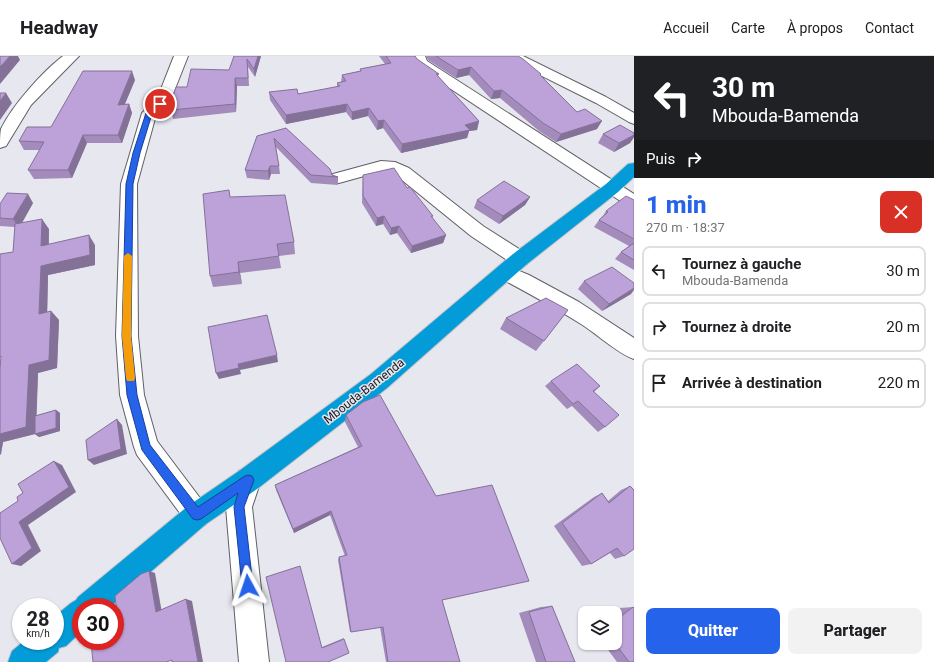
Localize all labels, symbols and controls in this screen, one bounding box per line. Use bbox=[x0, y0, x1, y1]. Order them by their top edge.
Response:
text: Headway bbox=[20, 16, 98, 39]
text: Accueil bbox=[663, 20, 709, 36]
text: Carte bbox=[731, 20, 765, 36]
text: À propos bbox=[787, 20, 843, 36]
text: Contact bbox=[865, 20, 914, 36]
text: 30 m bbox=[712, 71, 775, 104]
icon: left bbox=[646, 72, 698, 124]
pin bbox=[143, 87, 177, 121]
icon: arrive bbox=[149, 93, 171, 115]
text: Mbouda-Bamenda bbox=[712, 105, 859, 126]
icon: right bbox=[683, 148, 705, 170]
text: Puis bbox=[646, 150, 675, 168]
text: 1 min bbox=[646, 191, 707, 219]
button: close bbox=[880, 191, 922, 233]
text: 270 m · 18:37 bbox=[646, 220, 725, 235]
text: Tournez à gauche bbox=[682, 255, 801, 273]
icon: left bbox=[648, 260, 670, 282]
text: 30 m bbox=[886, 262, 920, 280]
text: Mbouda-Bamenda bbox=[682, 273, 788, 288]
icon: right bbox=[648, 316, 670, 338]
text: Tournez à droite bbox=[682, 318, 791, 336]
text: 20 m bbox=[886, 318, 920, 336]
street label: Mbouda-Bamenda bbox=[321, 355, 407, 427]
icon: arrive bbox=[648, 372, 670, 394]
text: Arrivée à destination bbox=[682, 374, 822, 392]
text: 220 m bbox=[878, 374, 920, 392]
position arrow bbox=[227, 565, 269, 607]
speed limit sign: 30 bbox=[72, 598, 124, 650]
map controls bbox=[578, 606, 622, 650]
button: layers bbox=[578, 606, 622, 650]
text: 28 bbox=[27, 607, 49, 631]
button: Quitter bbox=[646, 608, 780, 654]
button: Partager bbox=[788, 608, 922, 654]
text: km/h bbox=[26, 628, 50, 639]

